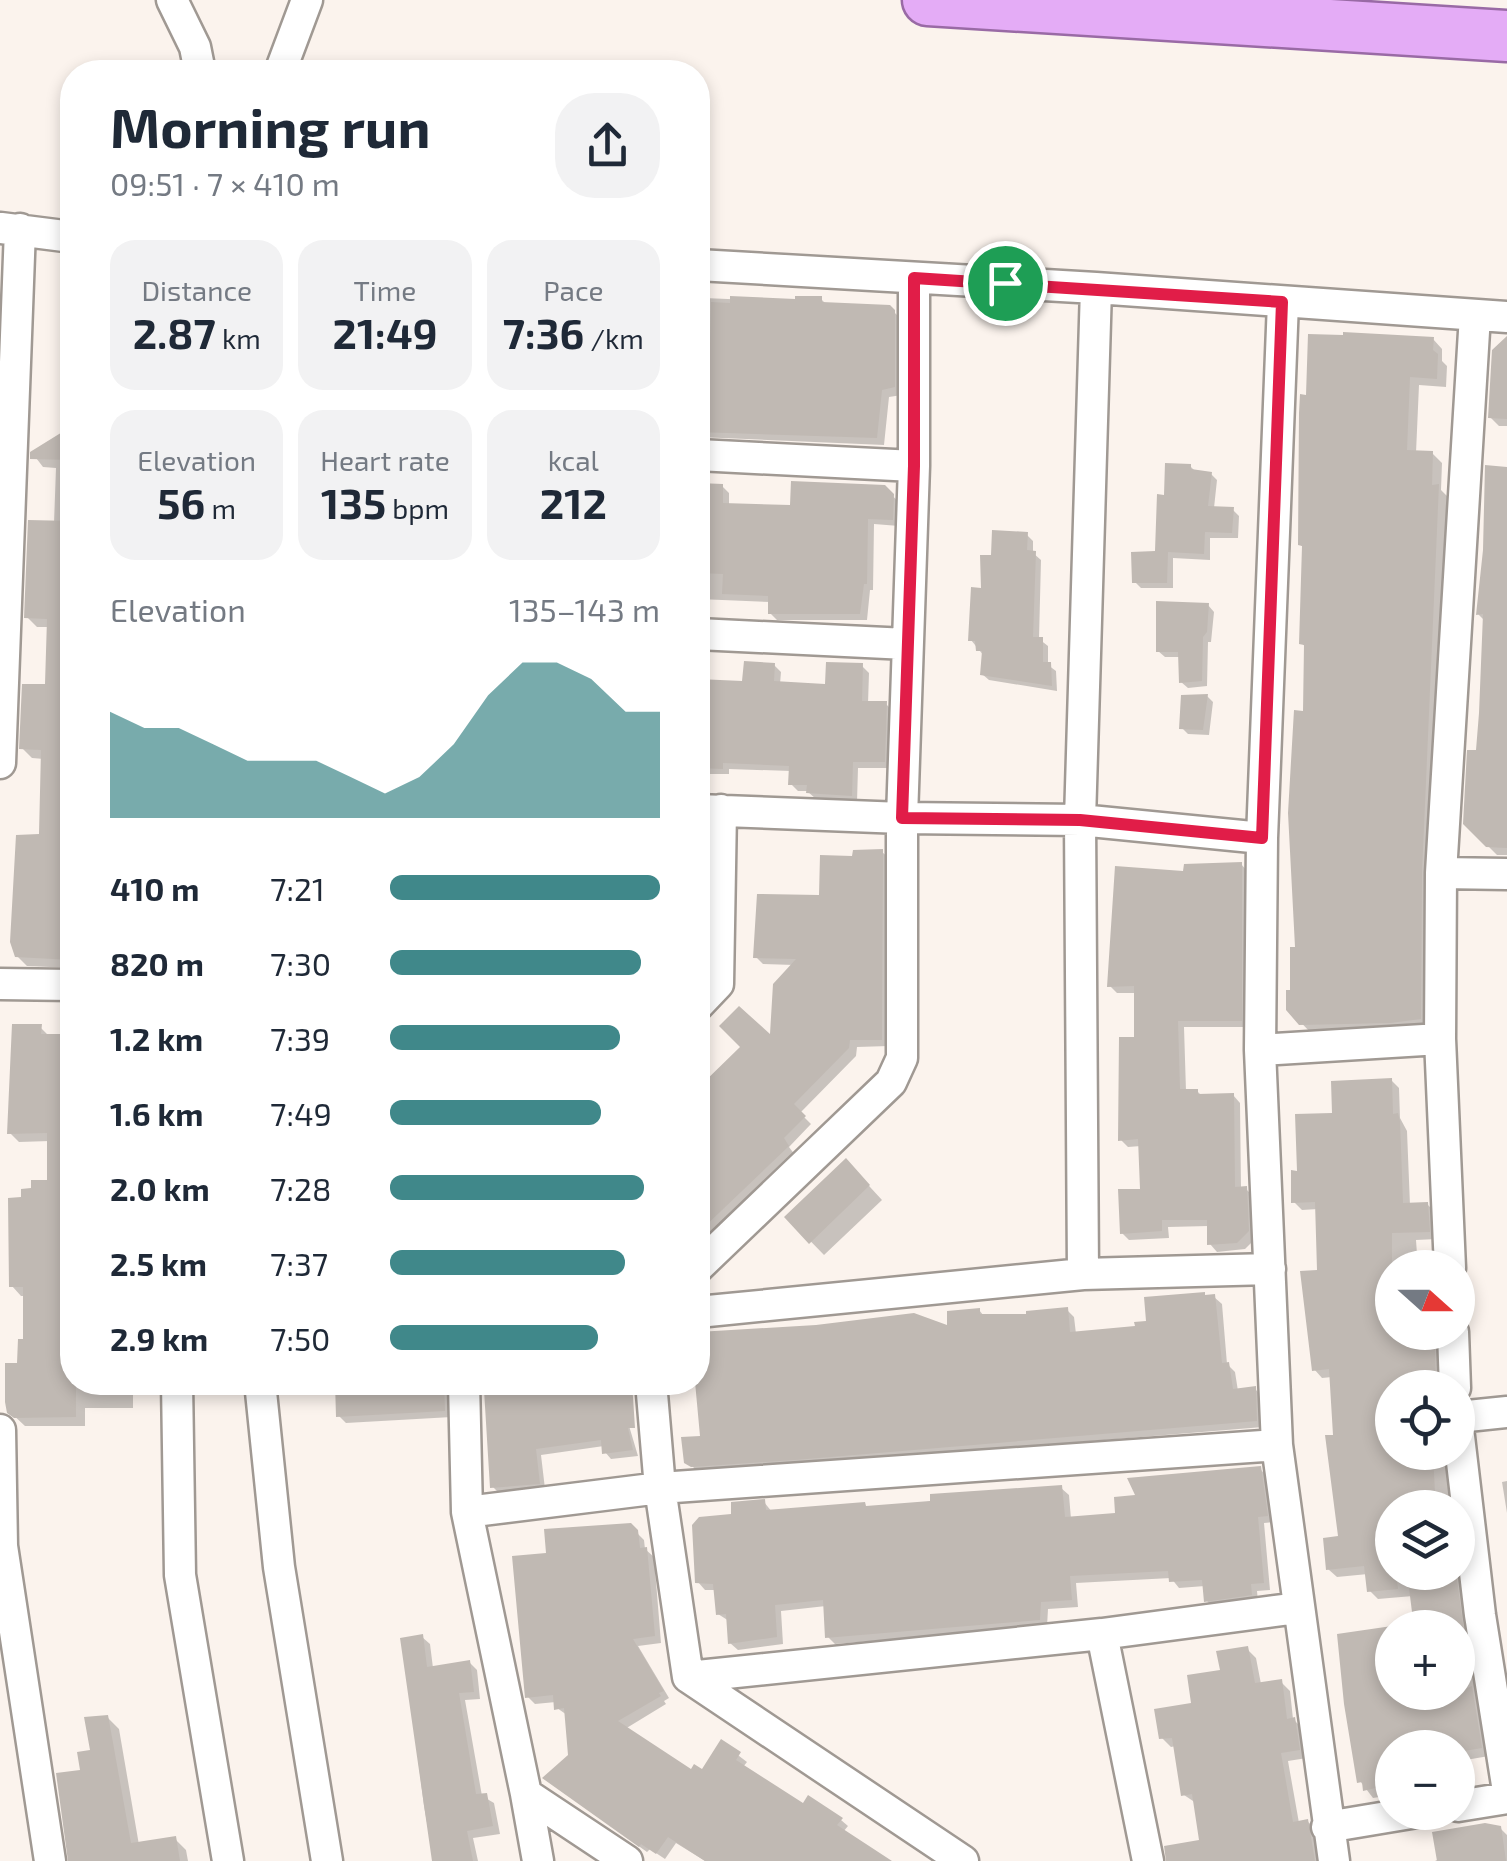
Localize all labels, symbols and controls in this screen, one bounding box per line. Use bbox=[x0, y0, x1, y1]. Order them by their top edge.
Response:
text: Morning run bbox=[110, 93, 431, 159]
button: share bbox=[555, 93, 660, 198]
text: 09:51 · 7 × 410 m bbox=[110, 164, 340, 202]
pin bbox=[963, 241, 1048, 326]
icon: arrive bbox=[978, 256, 1033, 311]
text: Distance bbox=[141, 273, 252, 307]
text: Time bbox=[354, 273, 416, 307]
text: Pace bbox=[543, 273, 603, 307]
text: 2.87 bbox=[133, 307, 216, 357]
text: 21:49 bbox=[333, 307, 437, 357]
text: 7:36 bbox=[503, 307, 584, 357]
text: km bbox=[216, 321, 261, 355]
text: /km bbox=[584, 321, 644, 355]
text: Elevation bbox=[137, 443, 256, 477]
text: Heart rate bbox=[320, 443, 450, 477]
text: kcal bbox=[548, 443, 599, 477]
text: 56 bbox=[157, 477, 205, 527]
text: 135 bbox=[321, 477, 386, 527]
text: 212 bbox=[540, 477, 607, 527]
text: m bbox=[205, 491, 236, 525]
text: bpm bbox=[386, 491, 449, 525]
text: Elevation bbox=[110, 590, 246, 628]
text: 135–143 m bbox=[509, 590, 660, 628]
text: 410 m bbox=[110, 869, 200, 907]
text: 7:21 bbox=[270, 869, 325, 907]
text: 820 m bbox=[110, 944, 204, 982]
text: 7:30 bbox=[270, 944, 331, 982]
text: 1.2 km bbox=[110, 1019, 203, 1057]
text: 7:39 bbox=[270, 1019, 330, 1057]
text: 1.6 km bbox=[110, 1094, 204, 1132]
text: 7:49 bbox=[270, 1094, 332, 1132]
text: 2.0 km bbox=[110, 1169, 210, 1207]
text: 7:28 bbox=[270, 1169, 331, 1207]
text: 2.5 km bbox=[110, 1244, 207, 1282]
text: 7:37 bbox=[270, 1244, 328, 1282]
north arrow bbox=[1375, 1250, 1475, 1350]
map controls bbox=[1375, 1250, 1475, 1830]
text: 2.9 km bbox=[110, 1319, 208, 1357]
text: 7:50 bbox=[270, 1319, 330, 1357]
button: locate bbox=[1375, 1370, 1475, 1470]
button: layers bbox=[1375, 1490, 1475, 1590]
button: + bbox=[1375, 1610, 1475, 1710]
button: − bbox=[1375, 1730, 1475, 1830]

